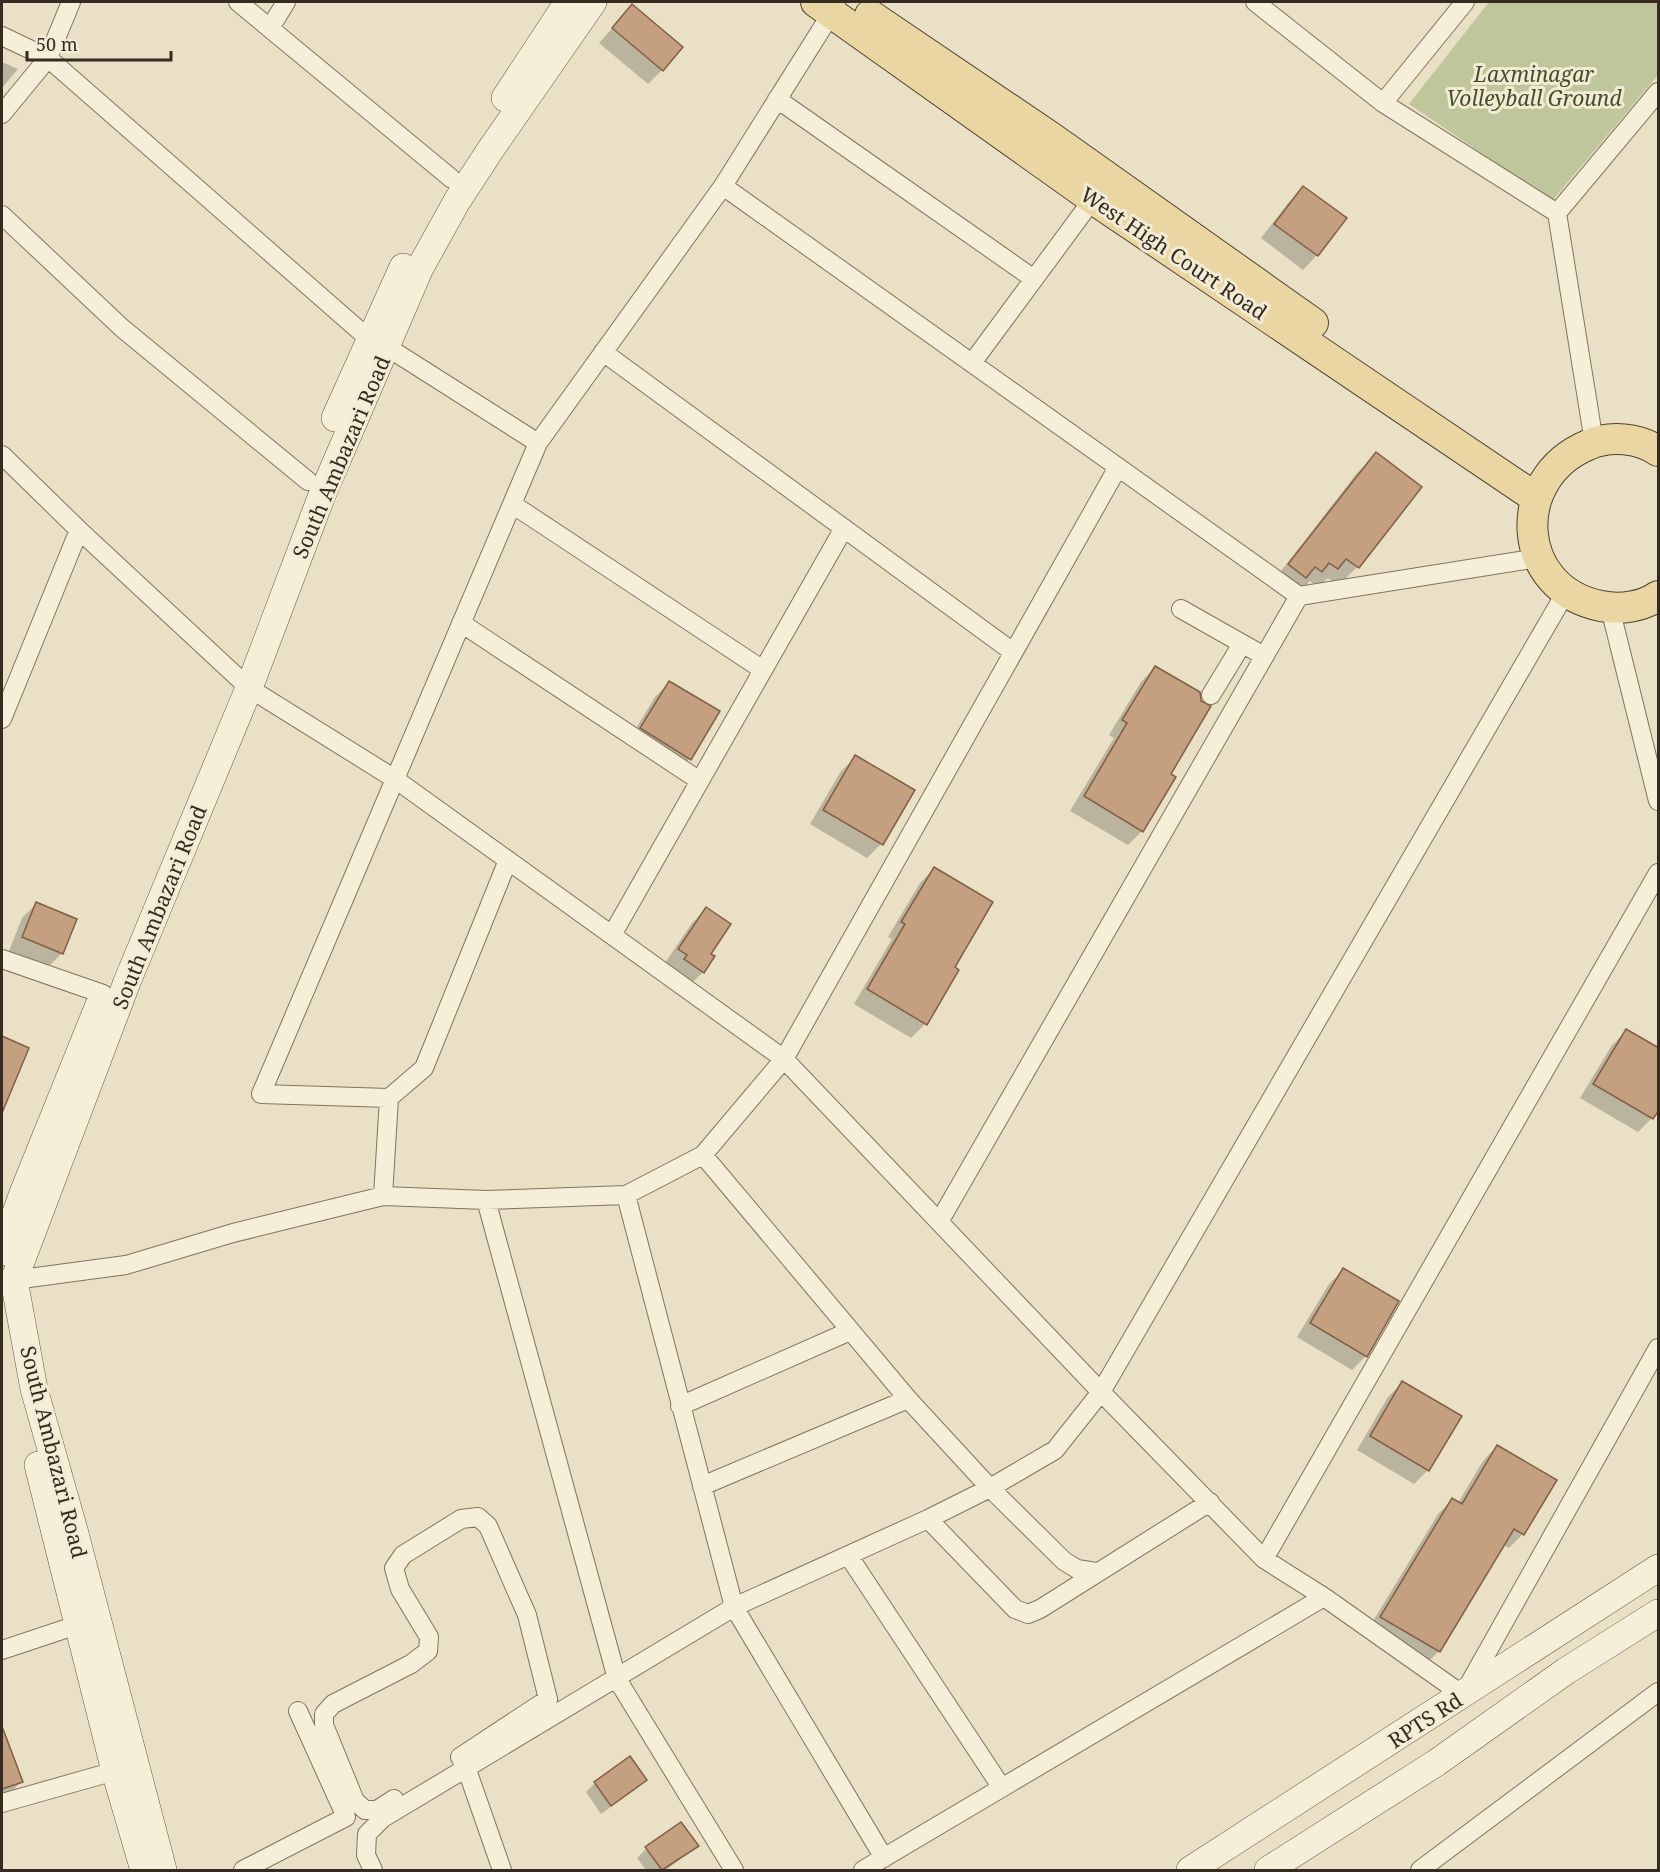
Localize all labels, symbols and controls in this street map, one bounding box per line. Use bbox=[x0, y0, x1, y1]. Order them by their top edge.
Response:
scale bar bbox=[27, 24, 171, 62]
text: 50 m bbox=[36, 32, 78, 56]
park label: Laxminagar Volleyball Ground bbox=[1446, 60, 1622, 112]
street label: West High Court Road bbox=[1075, 180, 1273, 326]
street label: South Ambazari Road bbox=[286, 351, 396, 563]
street label: South Ambazari Road bbox=[105, 801, 213, 1013]
street label: South Ambazari Road bbox=[14, 1343, 94, 1561]
street label: RPTS Rd bbox=[1383, 1686, 1467, 1754]

